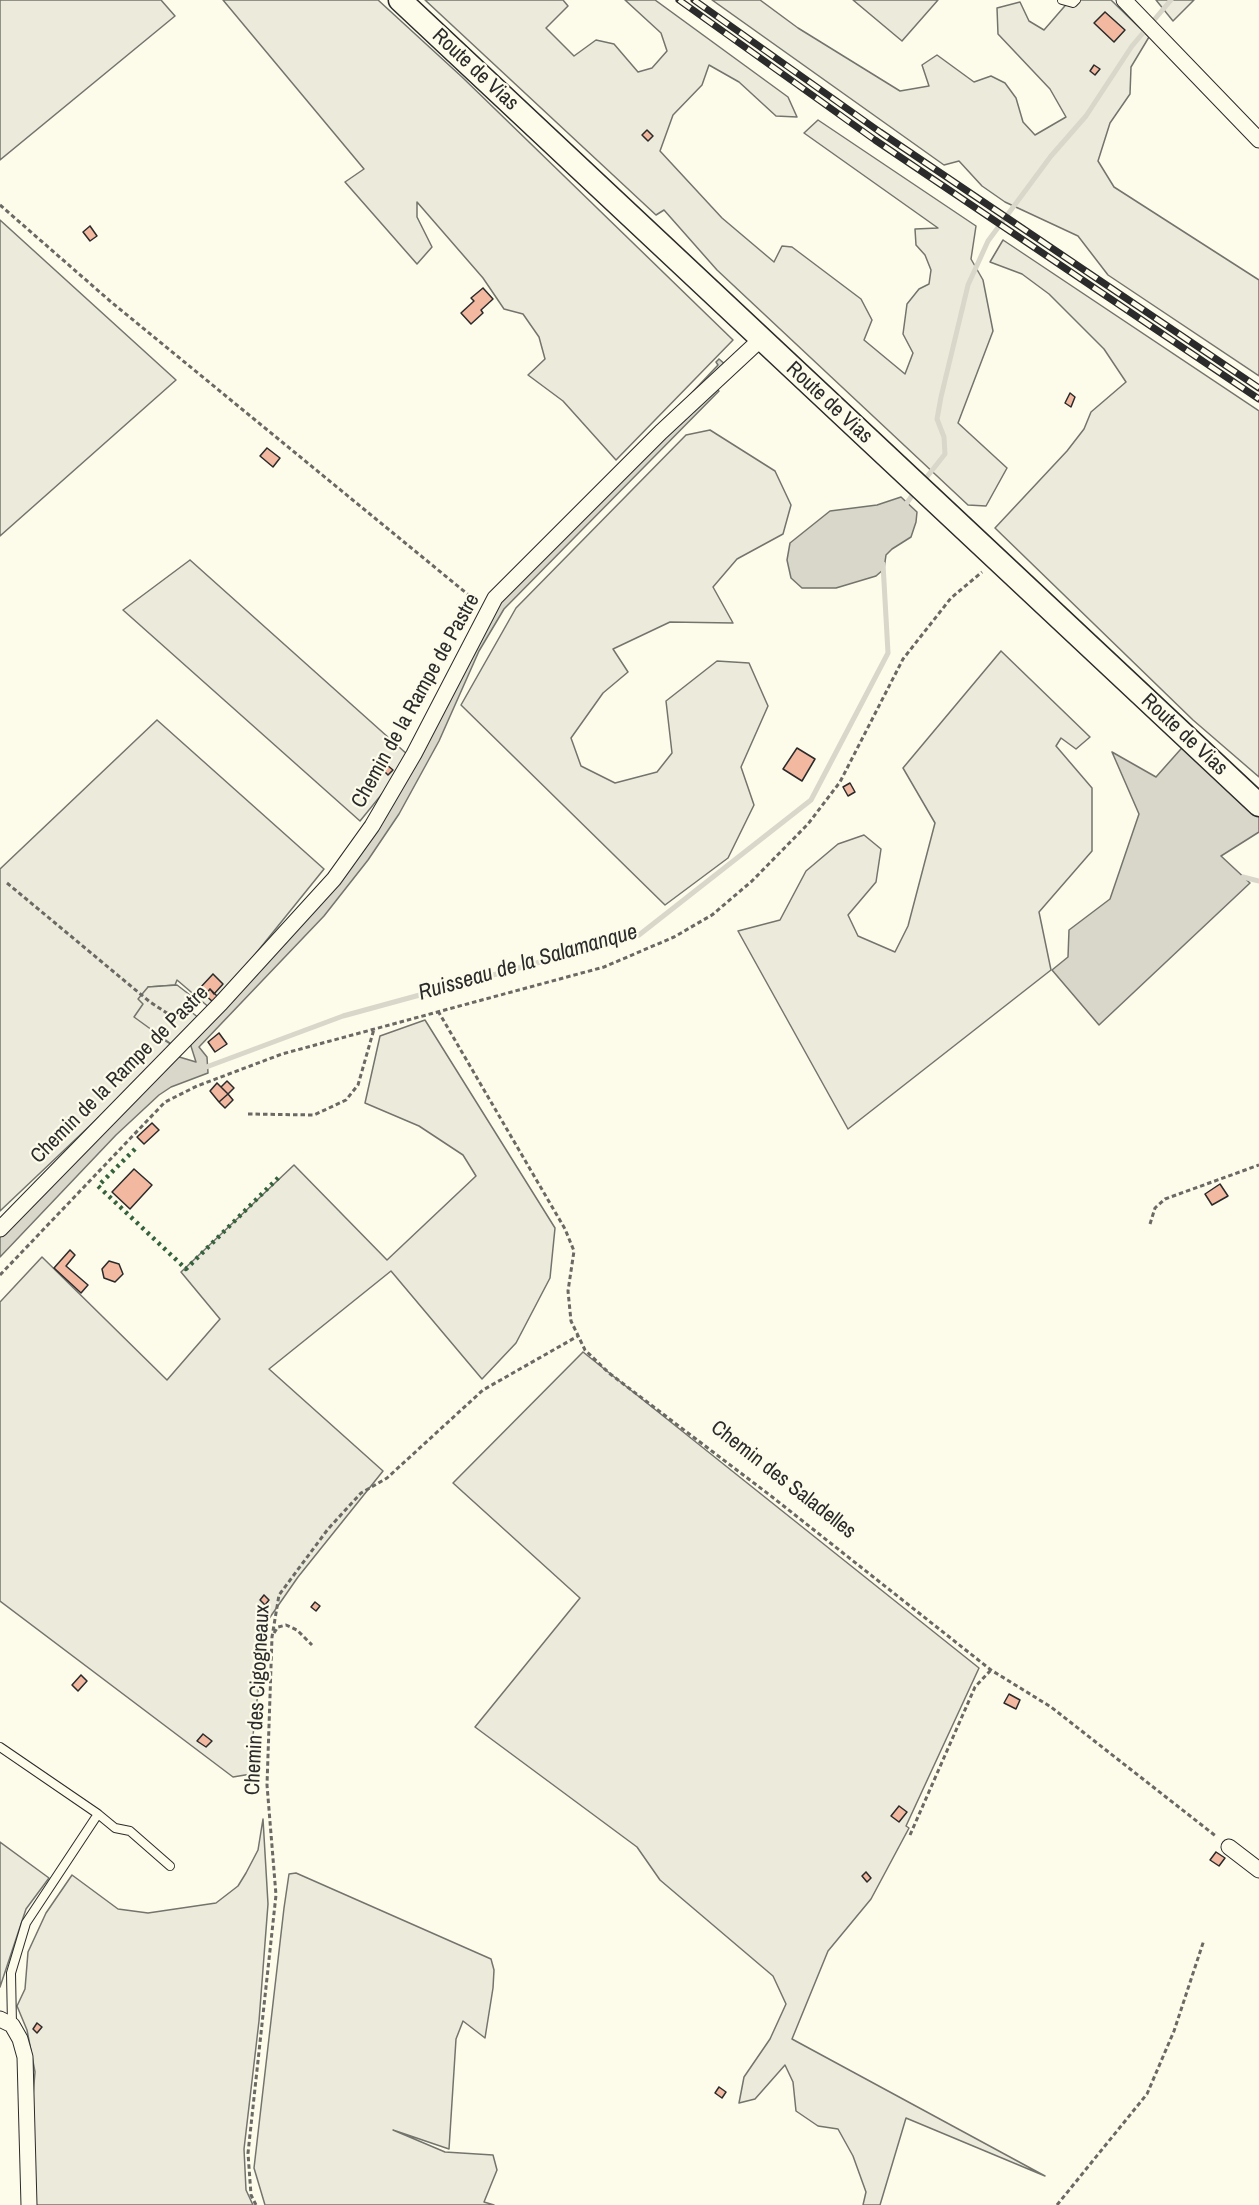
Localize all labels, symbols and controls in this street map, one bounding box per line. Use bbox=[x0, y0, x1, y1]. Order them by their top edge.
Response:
street label: Route de Vias bbox=[427, 24, 523, 116]
street label: Route de Vias bbox=[781, 357, 877, 449]
street label: Chemin de la Rampe de Pastre bbox=[347, 589, 485, 813]
street label: Route de Vias bbox=[1136, 689, 1232, 781]
water label: Ruisseau de la Salamanque bbox=[415, 919, 641, 1007]
street label: Chemin de la Rampe de Pastre bbox=[26, 981, 214, 1169]
street label: Chemin des Saladelles bbox=[705, 1416, 861, 1544]
street label: Chemin des Cigogneaux bbox=[240, 1604, 276, 1796]

